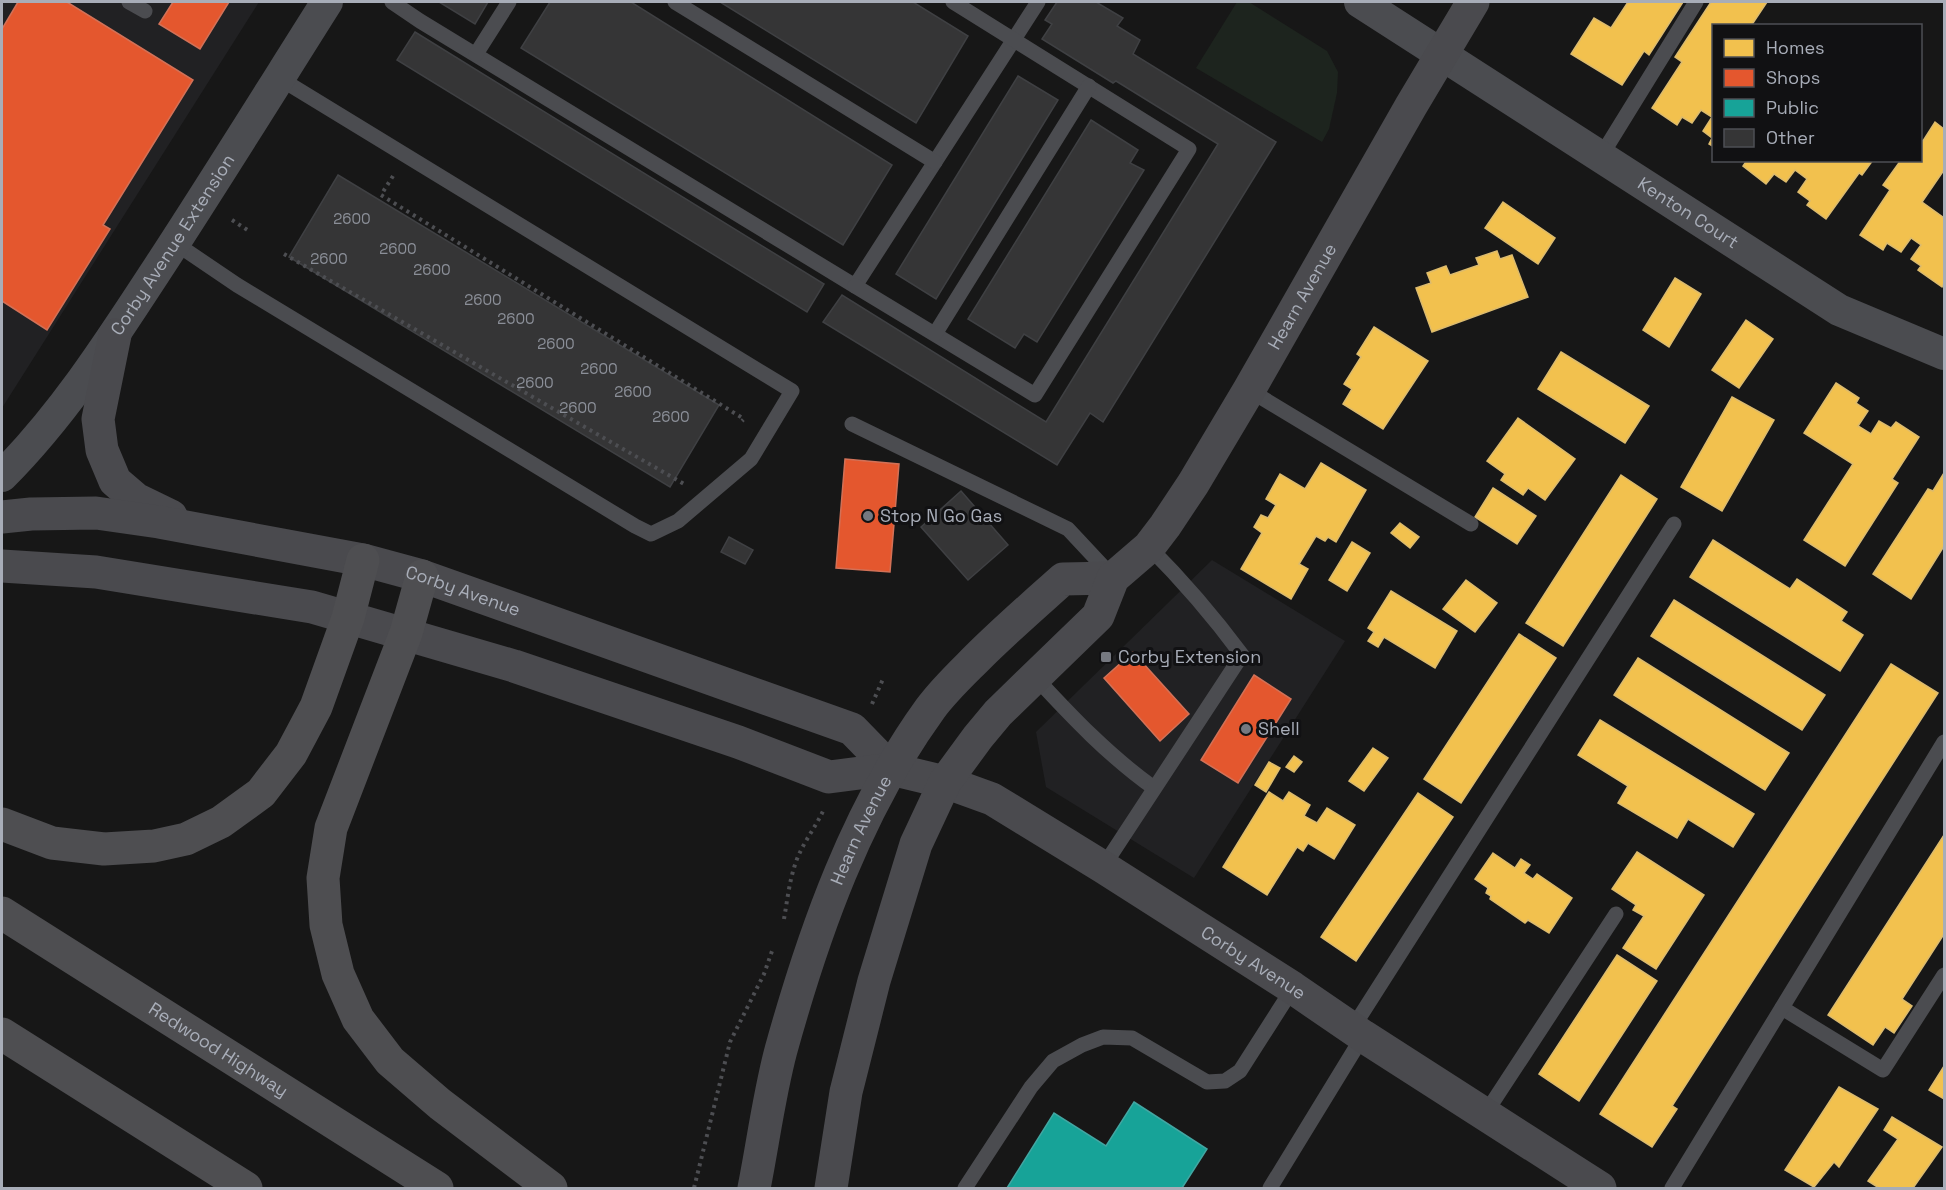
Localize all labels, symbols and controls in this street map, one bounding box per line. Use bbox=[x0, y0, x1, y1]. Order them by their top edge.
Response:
legend bbox=[1712, 24, 1922, 162]
text: Homes bbox=[1766, 36, 1825, 59]
text: Shops bbox=[1766, 66, 1820, 89]
text: Public bbox=[1766, 96, 1819, 119]
text: Other bbox=[1766, 126, 1815, 149]
street label: Corby Avenue Extension bbox=[105, 150, 239, 339]
street label: Kenton Court bbox=[1633, 172, 1743, 253]
house number: 2600 bbox=[333, 209, 371, 228]
house number: 2600 bbox=[379, 239, 417, 258]
street label: Hearn Avenue bbox=[1262, 239, 1341, 354]
house number: 2600 bbox=[310, 249, 348, 268]
house number: 2600 bbox=[413, 260, 451, 279]
house number: 2600 bbox=[464, 290, 502, 309]
house number: 2600 bbox=[497, 309, 535, 328]
house number: 2600 bbox=[537, 334, 575, 353]
house number: 2600 bbox=[580, 359, 618, 378]
house number: 2600 bbox=[516, 373, 554, 392]
house number: 2600 bbox=[614, 382, 652, 401]
house number: 2600 bbox=[559, 398, 597, 417]
house number: 2600 bbox=[652, 407, 690, 426]
place label: Stop N Go Gas bbox=[880, 504, 1002, 527]
marker: Stop N Go Gas bbox=[861, 509, 875, 523]
street label: Corby Avenue bbox=[403, 560, 524, 621]
place label: Corby Extension bbox=[1118, 645, 1261, 668]
marker: Corby Extension bbox=[1099, 650, 1113, 664]
place label: Shell bbox=[1258, 717, 1300, 740]
marker: Shell bbox=[1239, 722, 1253, 736]
street label: Hearn Avenue bbox=[825, 771, 896, 888]
street label: Corby Avenue bbox=[1197, 920, 1311, 1004]
street label: Redwood Highway bbox=[145, 997, 293, 1102]

